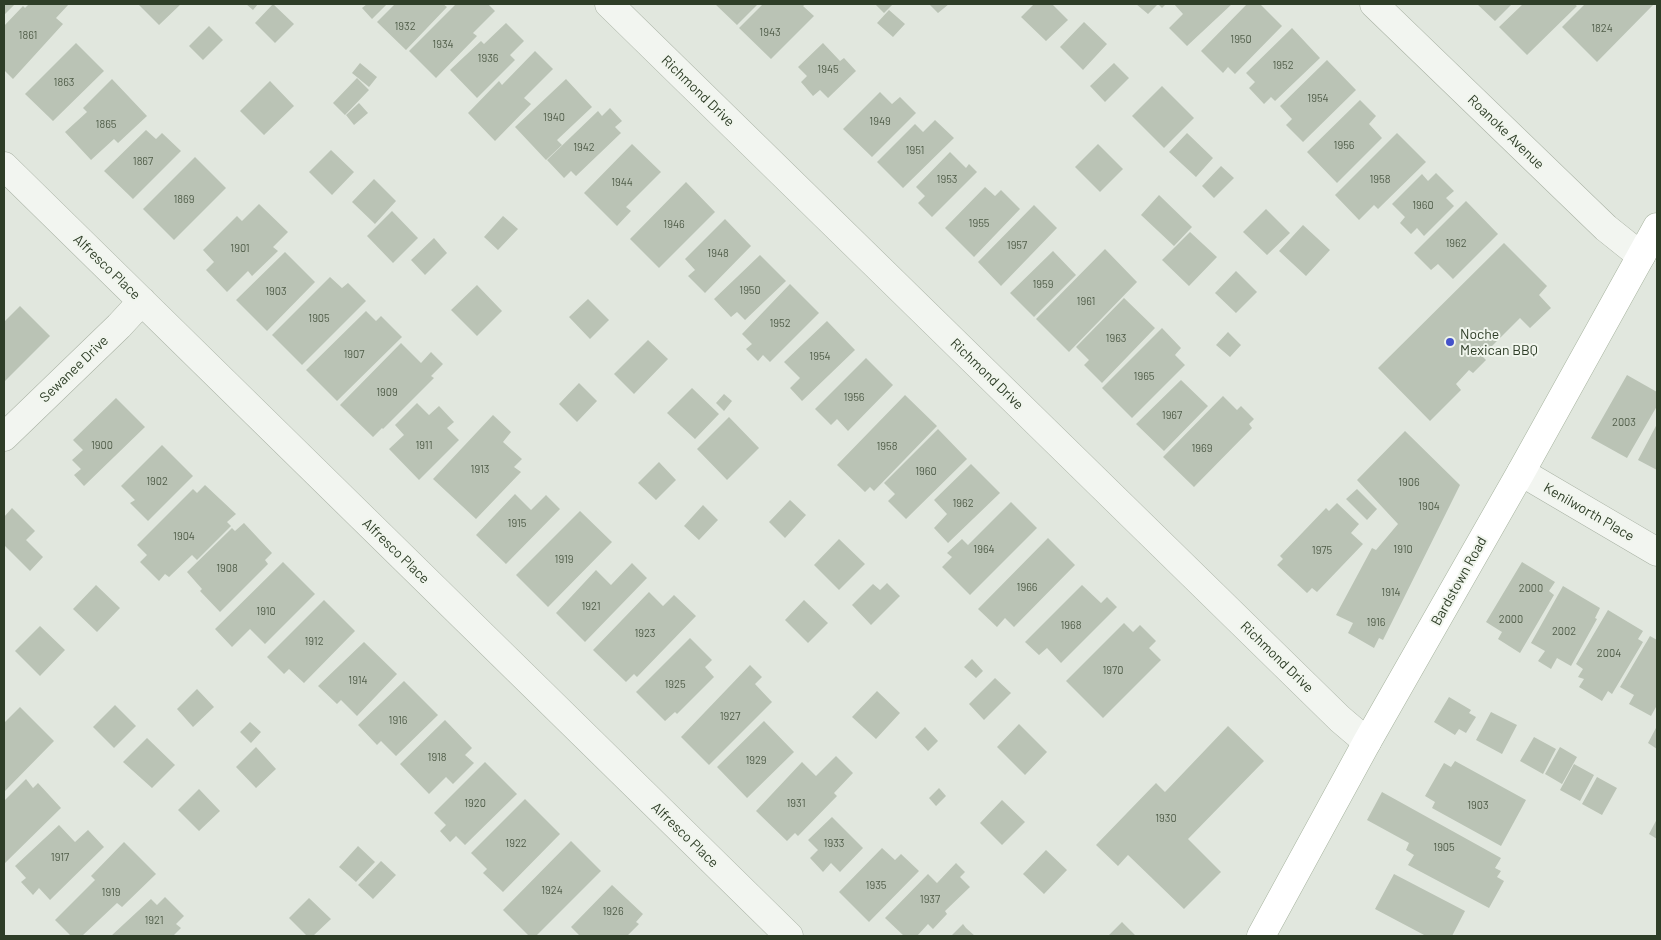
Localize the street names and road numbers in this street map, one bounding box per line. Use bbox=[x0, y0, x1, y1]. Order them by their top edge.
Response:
street label: Richmond Drive bbox=[658, 52, 738, 130]
street label: Roanoke Avenue bbox=[1464, 91, 1548, 173]
street label: Alfresco Place bbox=[70, 231, 144, 303]
street label: Sewanee Drive bbox=[36, 332, 112, 406]
street label: Richmond Drive bbox=[947, 335, 1027, 413]
street label: Kenilworth Place bbox=[1541, 479, 1637, 545]
street label: Alfresco Place bbox=[359, 515, 433, 587]
street label: Bardstown Road bbox=[1428, 534, 1490, 628]
street label: Richmond Drive bbox=[1237, 618, 1317, 696]
street label: Alfresco Place bbox=[648, 799, 722, 871]

